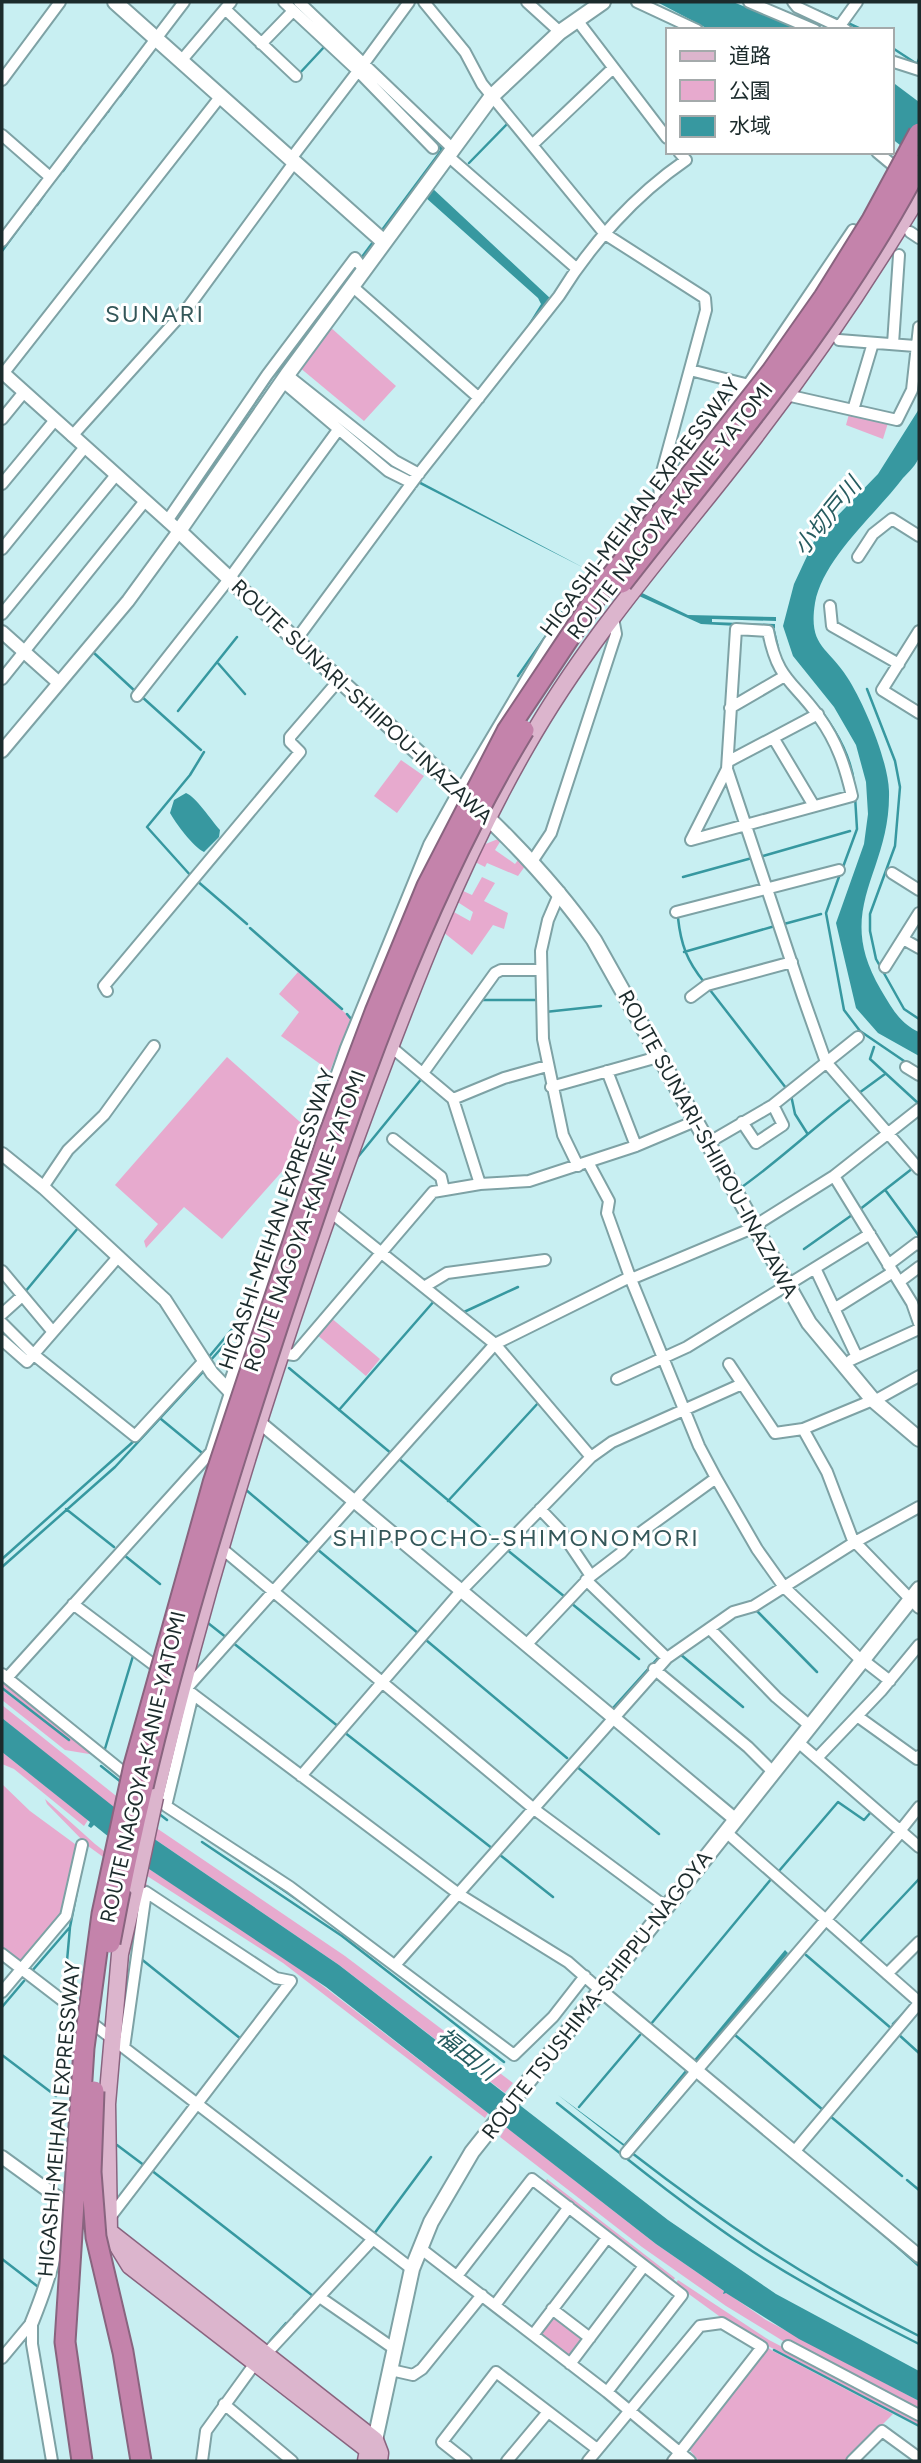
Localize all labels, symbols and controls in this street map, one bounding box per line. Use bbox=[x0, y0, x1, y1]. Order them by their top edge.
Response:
legend bbox=[666, 28, 893, 154]
text: 道路 bbox=[729, 43, 771, 68]
text: 公園 bbox=[729, 78, 771, 103]
text: 水域 bbox=[729, 113, 771, 138]
district label: SUNARI bbox=[105, 299, 205, 328]
street label: HIGASHI-MEIHAN EXPRESSWAY bbox=[534, 372, 745, 641]
street label: ROUTE NAGOYA-KANIE-YATOMI bbox=[562, 377, 778, 644]
water label: 小切戸川 bbox=[787, 469, 869, 561]
street label: ROUTE SUNARI-SHIIPOU-INAZAWA bbox=[227, 574, 498, 829]
street label: ROUTE SUNARI-SHIIPOU-INAZAWA bbox=[613, 985, 804, 1302]
street label: HIGASHI-MEIHAN EXPRESSWAY bbox=[213, 1065, 340, 1373]
street label: ROUTE NAGOYA-KANIE-YATOMI bbox=[238, 1067, 371, 1375]
district label: SHIPPOCHO-SHIMONOMORI bbox=[332, 1523, 700, 1552]
street label: ROUTE NAGOYA-KANIE-YATOMI bbox=[94, 1609, 191, 1925]
street label: ROUTE TSUSHIMA-SHIPPU-NAGOYA bbox=[476, 1846, 717, 2144]
street label: HIGASHI-MEIHAN EXPRESSWAY bbox=[32, 1960, 85, 2278]
water label: 福田川 bbox=[431, 2022, 505, 2088]

